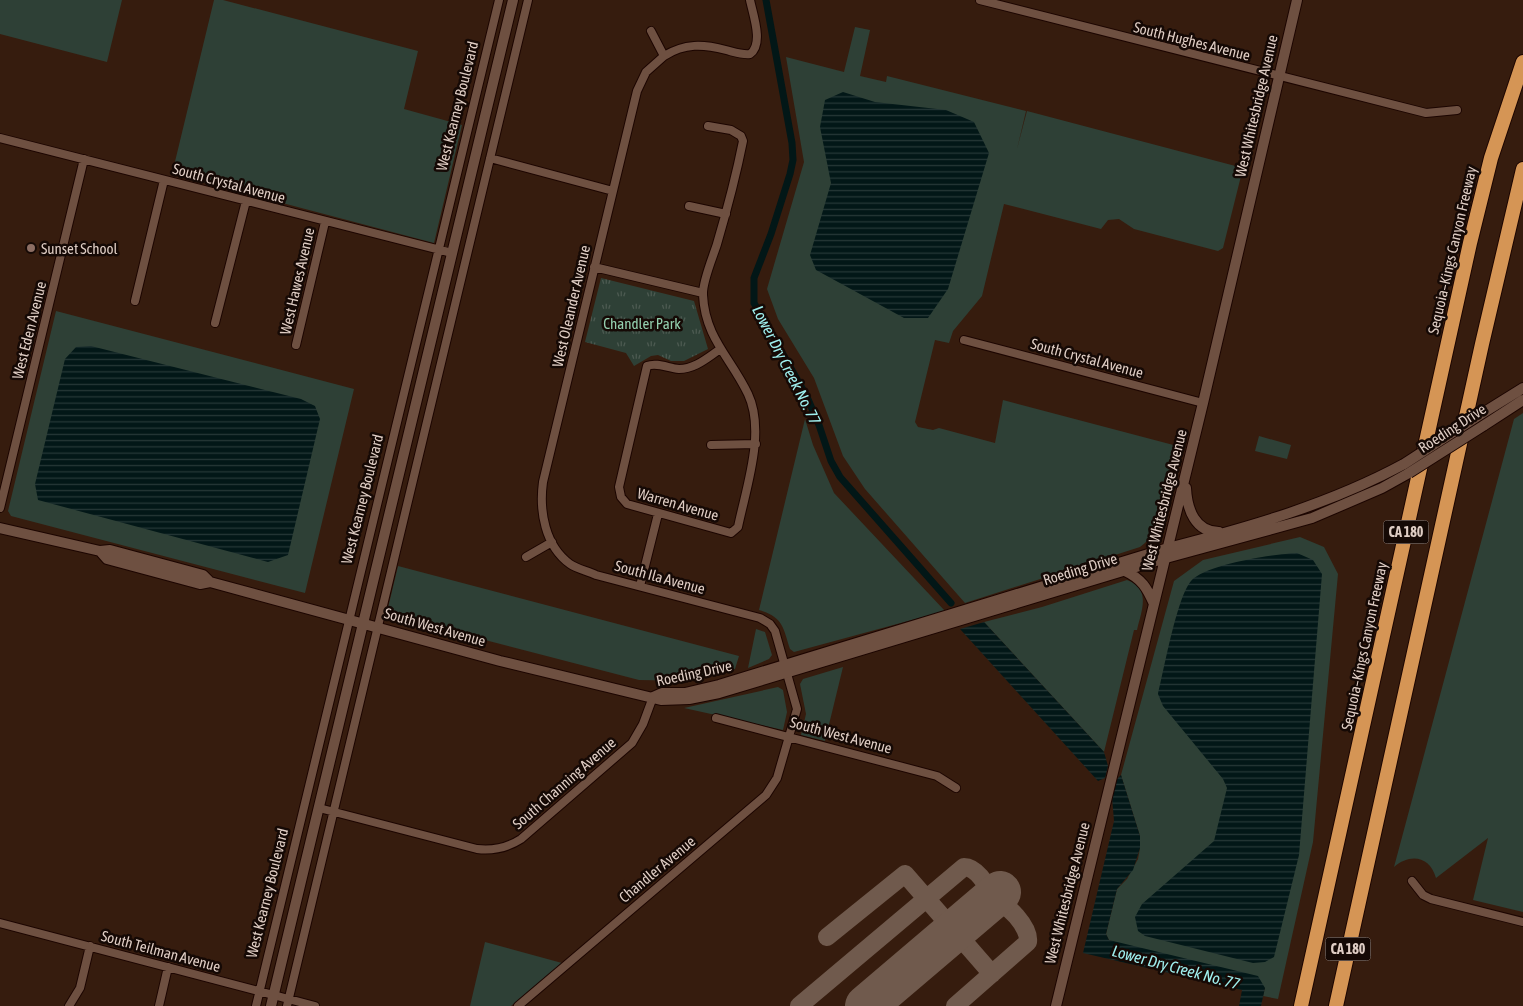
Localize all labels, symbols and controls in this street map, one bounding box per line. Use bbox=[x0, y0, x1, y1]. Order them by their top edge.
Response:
street label: South Hughes Avenue bbox=[1132, 18, 1252, 64]
street label: West Whitesbridge Avenue bbox=[1231, 33, 1281, 179]
street label: West Kearney Boulevard bbox=[433, 40, 481, 172]
street label: South Crystal Avenue bbox=[171, 160, 287, 206]
street label: Sequoia–Kings Canyon Freeway bbox=[1424, 164, 1480, 336]
street label: West Hawes Avenue bbox=[276, 226, 318, 336]
place label: Sunset School bbox=[41, 240, 118, 257]
marker: Sunset School bbox=[25, 242, 37, 254]
street label: West Oleander Avenue bbox=[549, 243, 593, 369]
street label: West Eden Avenue bbox=[9, 279, 49, 381]
water label: Lower Dry Creek No. 77 bbox=[748, 302, 825, 429]
park label: Chandler Park bbox=[603, 315, 681, 332]
street label: South Crystal Avenue bbox=[1029, 335, 1145, 381]
street label: Roeding Drive bbox=[1415, 400, 1489, 456]
street label: West Whitesbridge Avenue bbox=[1138, 427, 1190, 573]
street label: West Kearney Boulevard bbox=[338, 433, 386, 565]
street label: Warren Avenue bbox=[635, 484, 721, 524]
road number: CA 180 bbox=[1384, 520, 1428, 544]
street label: Roeding Drive bbox=[1041, 550, 1119, 588]
street label: South Ila Avenue bbox=[613, 557, 707, 597]
street label: Sequoia–Kings Canyon Freeway bbox=[1338, 560, 1390, 732]
street label: South West Avenue bbox=[382, 604, 488, 650]
street label: Roeding Drive bbox=[655, 657, 733, 689]
street label: South West Avenue bbox=[788, 713, 894, 757]
street label: South Channing Avenue bbox=[509, 734, 619, 832]
street label: West Whitesbridge Avenue bbox=[1041, 820, 1093, 966]
street label: West Kearney Boulevard bbox=[243, 827, 291, 959]
street label: Chandler Avenue bbox=[616, 832, 699, 906]
street label: South Teilman Avenue bbox=[99, 927, 223, 975]
road number: CA 180 bbox=[1326, 938, 1370, 961]
water label: Lower Dry Creek No. 77 bbox=[1110, 941, 1242, 994]

